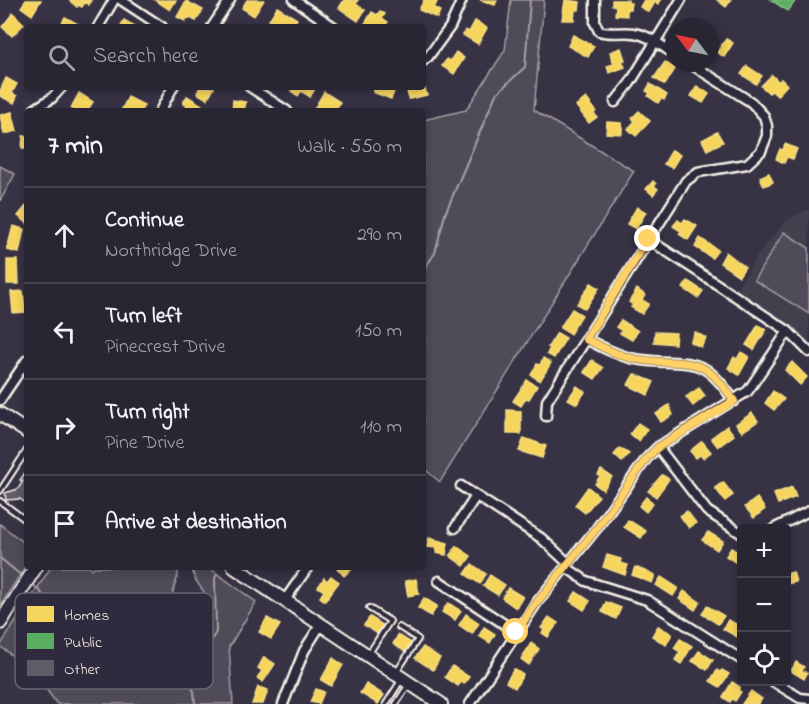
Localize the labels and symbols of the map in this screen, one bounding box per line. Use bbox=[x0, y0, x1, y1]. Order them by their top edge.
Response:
north arrow bbox=[665, 18, 719, 72]
route end bbox=[634, 225, 660, 251]
legend bbox=[15, 593, 213, 689]
text: Homes bbox=[64, 604, 109, 628]
route start bbox=[502, 618, 528, 644]
text: Public bbox=[64, 631, 103, 655]
text: Other bbox=[64, 658, 100, 682]

